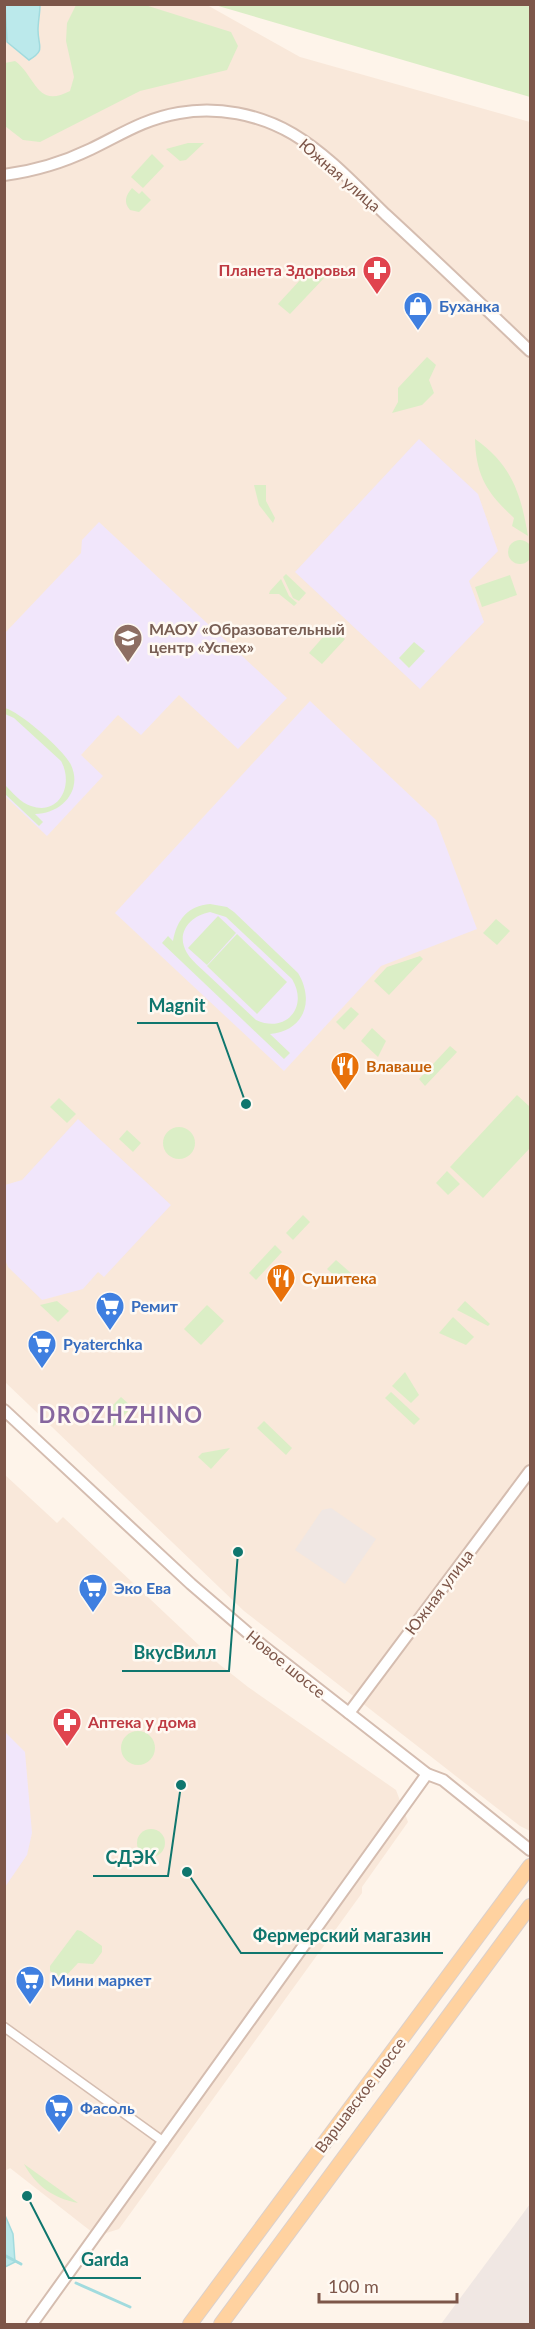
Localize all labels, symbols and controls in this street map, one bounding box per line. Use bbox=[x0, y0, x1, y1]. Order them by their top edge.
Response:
street label: Южная улица bbox=[296, 134, 385, 215]
pharmacy icon: Планета Здоровья bbox=[361, 254, 393, 296]
place label: Планета Здоровья bbox=[219, 260, 356, 279]
shop icon: Буханка bbox=[402, 290, 434, 332]
place label: Буханка bbox=[439, 296, 500, 315]
place label: МАОУ «Образовательный центр «Успех» bbox=[149, 619, 345, 656]
school or university icon: МАОУ «Образовательный центр «Успех» bbox=[112, 622, 144, 664]
callout: Magnit bbox=[137, 987, 217, 1023]
text: Magnit bbox=[149, 994, 206, 1016]
restaurant icon: Влаваше bbox=[329, 1050, 361, 1092]
place label: Влаваше bbox=[366, 1056, 432, 1075]
restaurant icon: Сушитека bbox=[265, 1262, 297, 1304]
place label: Сушитека bbox=[302, 1268, 377, 1287]
supermarket icon: Ремит bbox=[94, 1290, 126, 1332]
place label: Ремит bbox=[131, 1296, 179, 1315]
supermarket icon: Pyaterchka bbox=[26, 1328, 58, 1370]
place label: Pyaterchka bbox=[63, 1334, 143, 1353]
district label: DROZHZHINO bbox=[39, 1401, 203, 1428]
street label: Южная улица bbox=[400, 1545, 477, 1638]
supermarket icon: Эко Ева bbox=[77, 1572, 109, 1614]
place label: Эко Ева bbox=[114, 1578, 171, 1597]
street label: Новое шоссе bbox=[243, 1626, 330, 1701]
callout: ВкусВилл bbox=[122, 1635, 229, 1671]
text: ВкусВилл bbox=[133, 1641, 217, 1663]
pharmacy icon: Аптека у дома bbox=[51, 1706, 83, 1748]
place label: Аптека у дома bbox=[87, 1712, 196, 1731]
callout: СДЭК bbox=[93, 1840, 168, 1876]
text: СДЭК bbox=[105, 1846, 157, 1868]
callout: Фермерский магазин bbox=[241, 1917, 443, 1953]
text: Фермерский магазин bbox=[253, 1924, 431, 1946]
supermarket icon: Мини маркет bbox=[14, 1964, 46, 2006]
place label: Мини маркет bbox=[51, 1970, 152, 1989]
street label: Варшавское шоссе bbox=[310, 2033, 409, 2156]
supermarket icon: Фасоль bbox=[43, 2092, 75, 2134]
place label: Фасоль bbox=[80, 2098, 135, 2117]
callout: Garda bbox=[69, 2242, 141, 2278]
text: Garda bbox=[81, 2248, 129, 2270]
scale bar bbox=[319, 2266, 457, 2304]
text: 100 m bbox=[328, 2275, 379, 2297]

